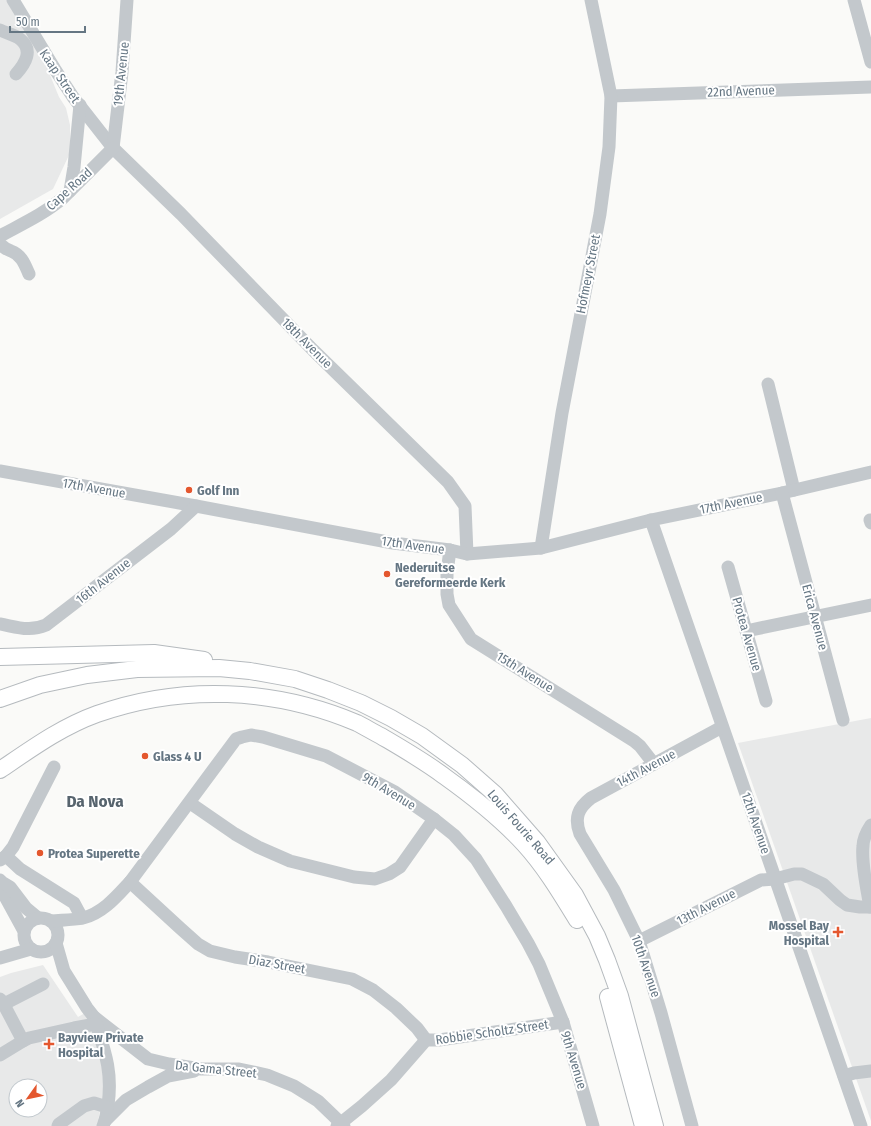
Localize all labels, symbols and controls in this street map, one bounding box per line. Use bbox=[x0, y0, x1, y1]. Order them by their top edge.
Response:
scale bar bbox=[10, 8, 85, 34]
text: 50 m bbox=[16, 15, 40, 29]
street label: 19th Avenue bbox=[110, 41, 132, 107]
street label: Kaap Street bbox=[37, 46, 84, 106]
street label: 22nd Avenue bbox=[707, 82, 775, 100]
street label: Cape Road bbox=[43, 165, 95, 213]
street label: Hofmeyr Street bbox=[573, 232, 603, 315]
street label: 18th Avenue bbox=[279, 315, 335, 371]
street label: 17th Avenue bbox=[61, 475, 127, 501]
place label: Golf Inn bbox=[197, 483, 239, 498]
marker: Golf Inn bbox=[184, 485, 194, 495]
street label: 17th Avenue bbox=[698, 489, 764, 517]
street label: 17th Avenue bbox=[380, 533, 446, 557]
street label: 16th Avenue bbox=[73, 555, 133, 607]
place label: Nederuitse Gereformeerde Kerk bbox=[395, 560, 506, 590]
marker: Nederuitse Gereformeerde Kerk bbox=[382, 569, 392, 579]
street label: Erica Avenue bbox=[799, 582, 831, 652]
street label: Protea Avenue bbox=[729, 595, 765, 673]
street label: 15th Avenue bbox=[494, 649, 556, 695]
street label: 14th Avenue bbox=[614, 746, 678, 790]
place label: Glass 4 U bbox=[153, 749, 202, 764]
marker: Glass 4 U bbox=[140, 751, 150, 761]
street label: 9th Avenue bbox=[360, 769, 418, 813]
street label: Louis Fourie Road bbox=[484, 787, 558, 867]
street label: 12th Avenue bbox=[738, 790, 774, 856]
district label: Da Nova bbox=[66, 791, 124, 812]
place label: Protea Superette bbox=[48, 846, 140, 861]
marker: Protea Superette bbox=[35, 848, 45, 858]
street label: 13th Avenue bbox=[674, 886, 738, 928]
place label: Mossel Bay Hospital bbox=[769, 918, 830, 948]
marker: Mossel Bay Hospital bbox=[832, 926, 844, 938]
street label: 10th Avenue bbox=[628, 933, 664, 999]
street label: Diaz Street bbox=[247, 952, 307, 976]
street label: Robbie Scholtz Street bbox=[435, 1017, 550, 1047]
street label: 9th Avenue bbox=[558, 1029, 590, 1091]
place label: Bayview Private Hospital bbox=[58, 1030, 144, 1060]
marker: Bayview Private Hospital bbox=[43, 1038, 55, 1050]
street label: Da Gama Street bbox=[174, 1057, 258, 1081]
north arrow bbox=[8, 1078, 48, 1118]
text: N bbox=[13, 1097, 27, 1109]

